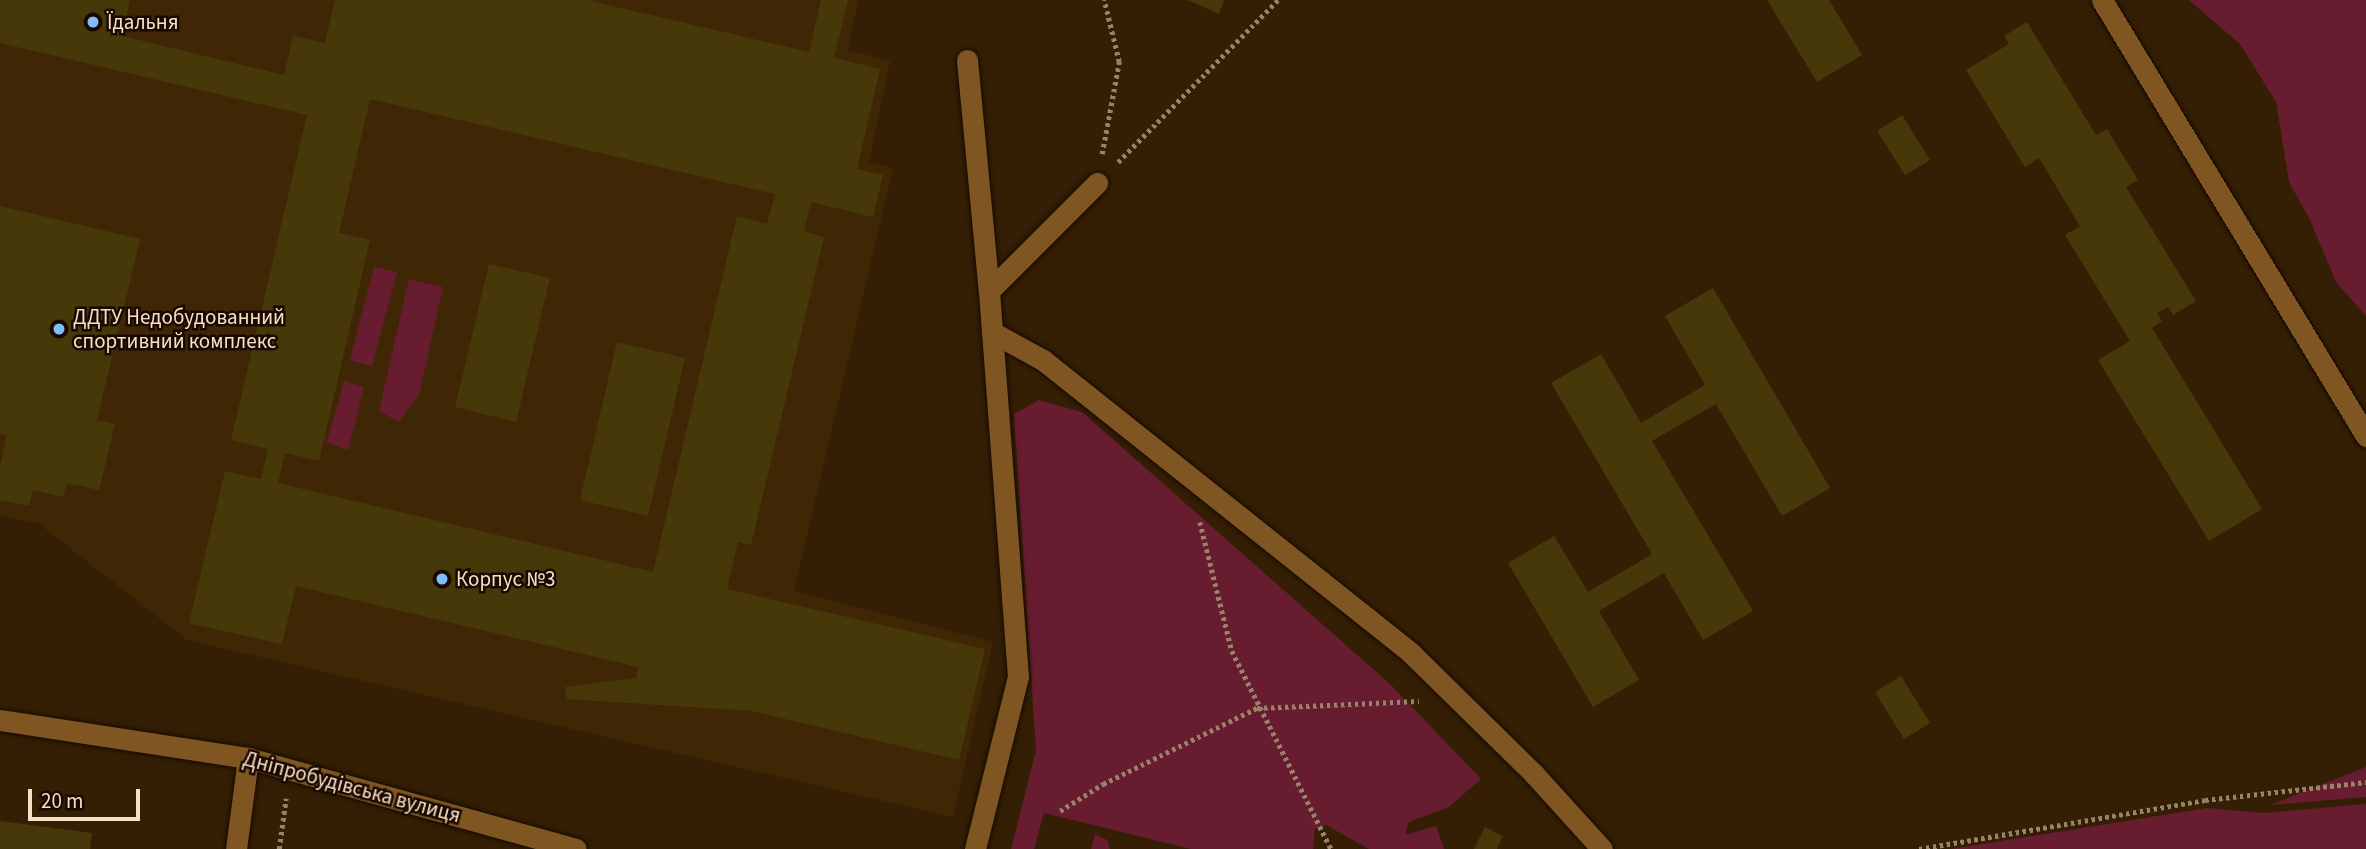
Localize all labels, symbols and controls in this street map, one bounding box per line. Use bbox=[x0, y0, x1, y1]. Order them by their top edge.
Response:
place label: Їдальня bbox=[107, 9, 178, 35]
marker: Їдальня bbox=[85, 14, 101, 30]
place label: ДДТУ Недобудованний спортивний комплекс bbox=[73, 304, 285, 354]
marker: ДДТУ Недобудованний спортивний комплекс bbox=[51, 321, 67, 337]
place label: Корпус №3 bbox=[456, 566, 555, 592]
marker: Корпус №3 bbox=[434, 571, 450, 587]
street label: Дніпробудівська вулиця bbox=[241, 746, 463, 828]
scale bar bbox=[32, 776, 144, 820]
text: 20 m bbox=[41, 786, 83, 816]

